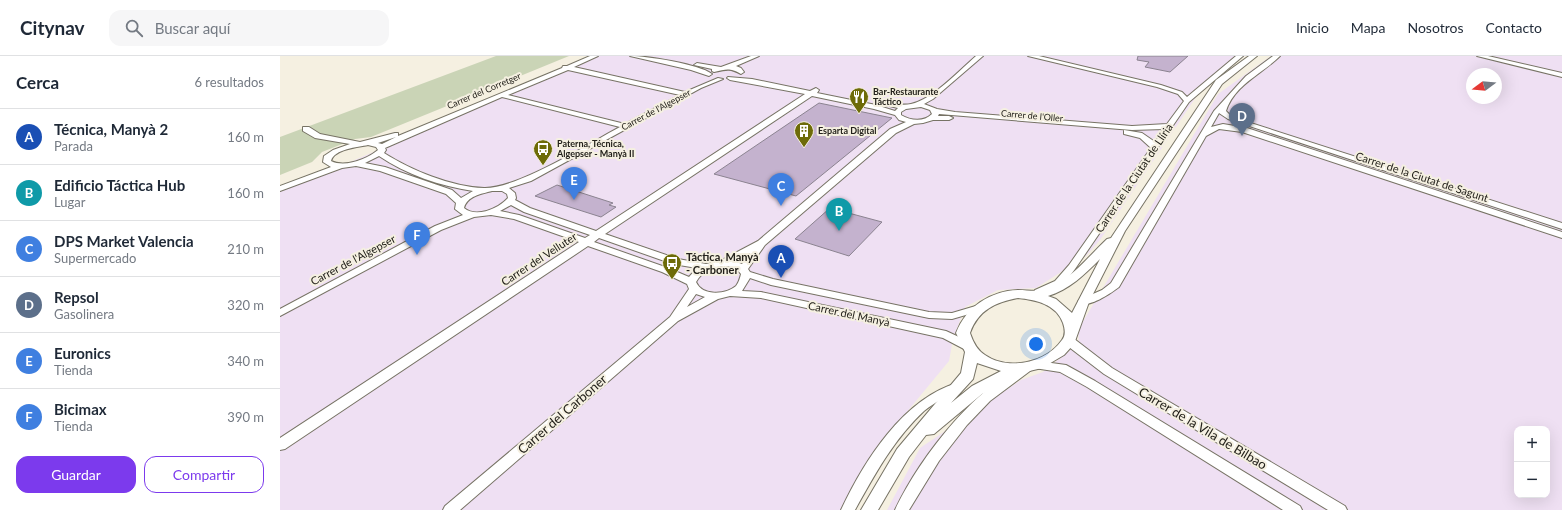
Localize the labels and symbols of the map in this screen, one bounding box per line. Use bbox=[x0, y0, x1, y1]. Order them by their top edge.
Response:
north arrow bbox=[1466, 68, 1502, 104]
street label: Carrer del Corretger bbox=[445, 70, 523, 111]
street label: Carrer de l'Algepser bbox=[619, 86, 693, 133]
restaurant icon: Bar-Restaurante Táctico bbox=[848, 86, 870, 114]
place label: Bar-Restaurante Táctico bbox=[873, 86, 938, 107]
pin: D bbox=[1229, 103, 1255, 136]
street label: Carrer de l'Oller bbox=[1000, 107, 1064, 124]
building icon: Esparta Digital bbox=[793, 120, 815, 148]
street label: Carrer de la Ciutat de Llíria bbox=[1092, 121, 1175, 235]
place label: Esparta Digital bbox=[818, 125, 876, 136]
bus stop icon: Paterna, Técnica, Algepser - Manyà II bbox=[532, 138, 554, 166]
place label: Paterna, Técnica, Algepser - Manyà II bbox=[556, 138, 634, 159]
street label: Carrer de la Ciutat de Sagunt bbox=[1354, 149, 1490, 204]
pin: E bbox=[561, 167, 587, 200]
pin: C bbox=[768, 173, 794, 206]
pin: B bbox=[826, 198, 852, 231]
pin: F bbox=[404, 222, 430, 255]
street label: Carrer del Velluter bbox=[499, 229, 579, 288]
street label: Carrer de l'Algepser bbox=[308, 232, 397, 287]
pin: A bbox=[768, 245, 794, 278]
place label: Táctica, Manyà - Carboner bbox=[686, 250, 759, 276]
bus stop icon: Táctica, Manyà - Carboner bbox=[661, 252, 683, 280]
street label: Carrer del Manyà bbox=[807, 299, 891, 328]
your location bbox=[1026, 334, 1046, 354]
street label: Carrer del Carboner bbox=[514, 371, 610, 457]
street label: Carrer de la Vila de Bilbao bbox=[1136, 383, 1270, 473]

